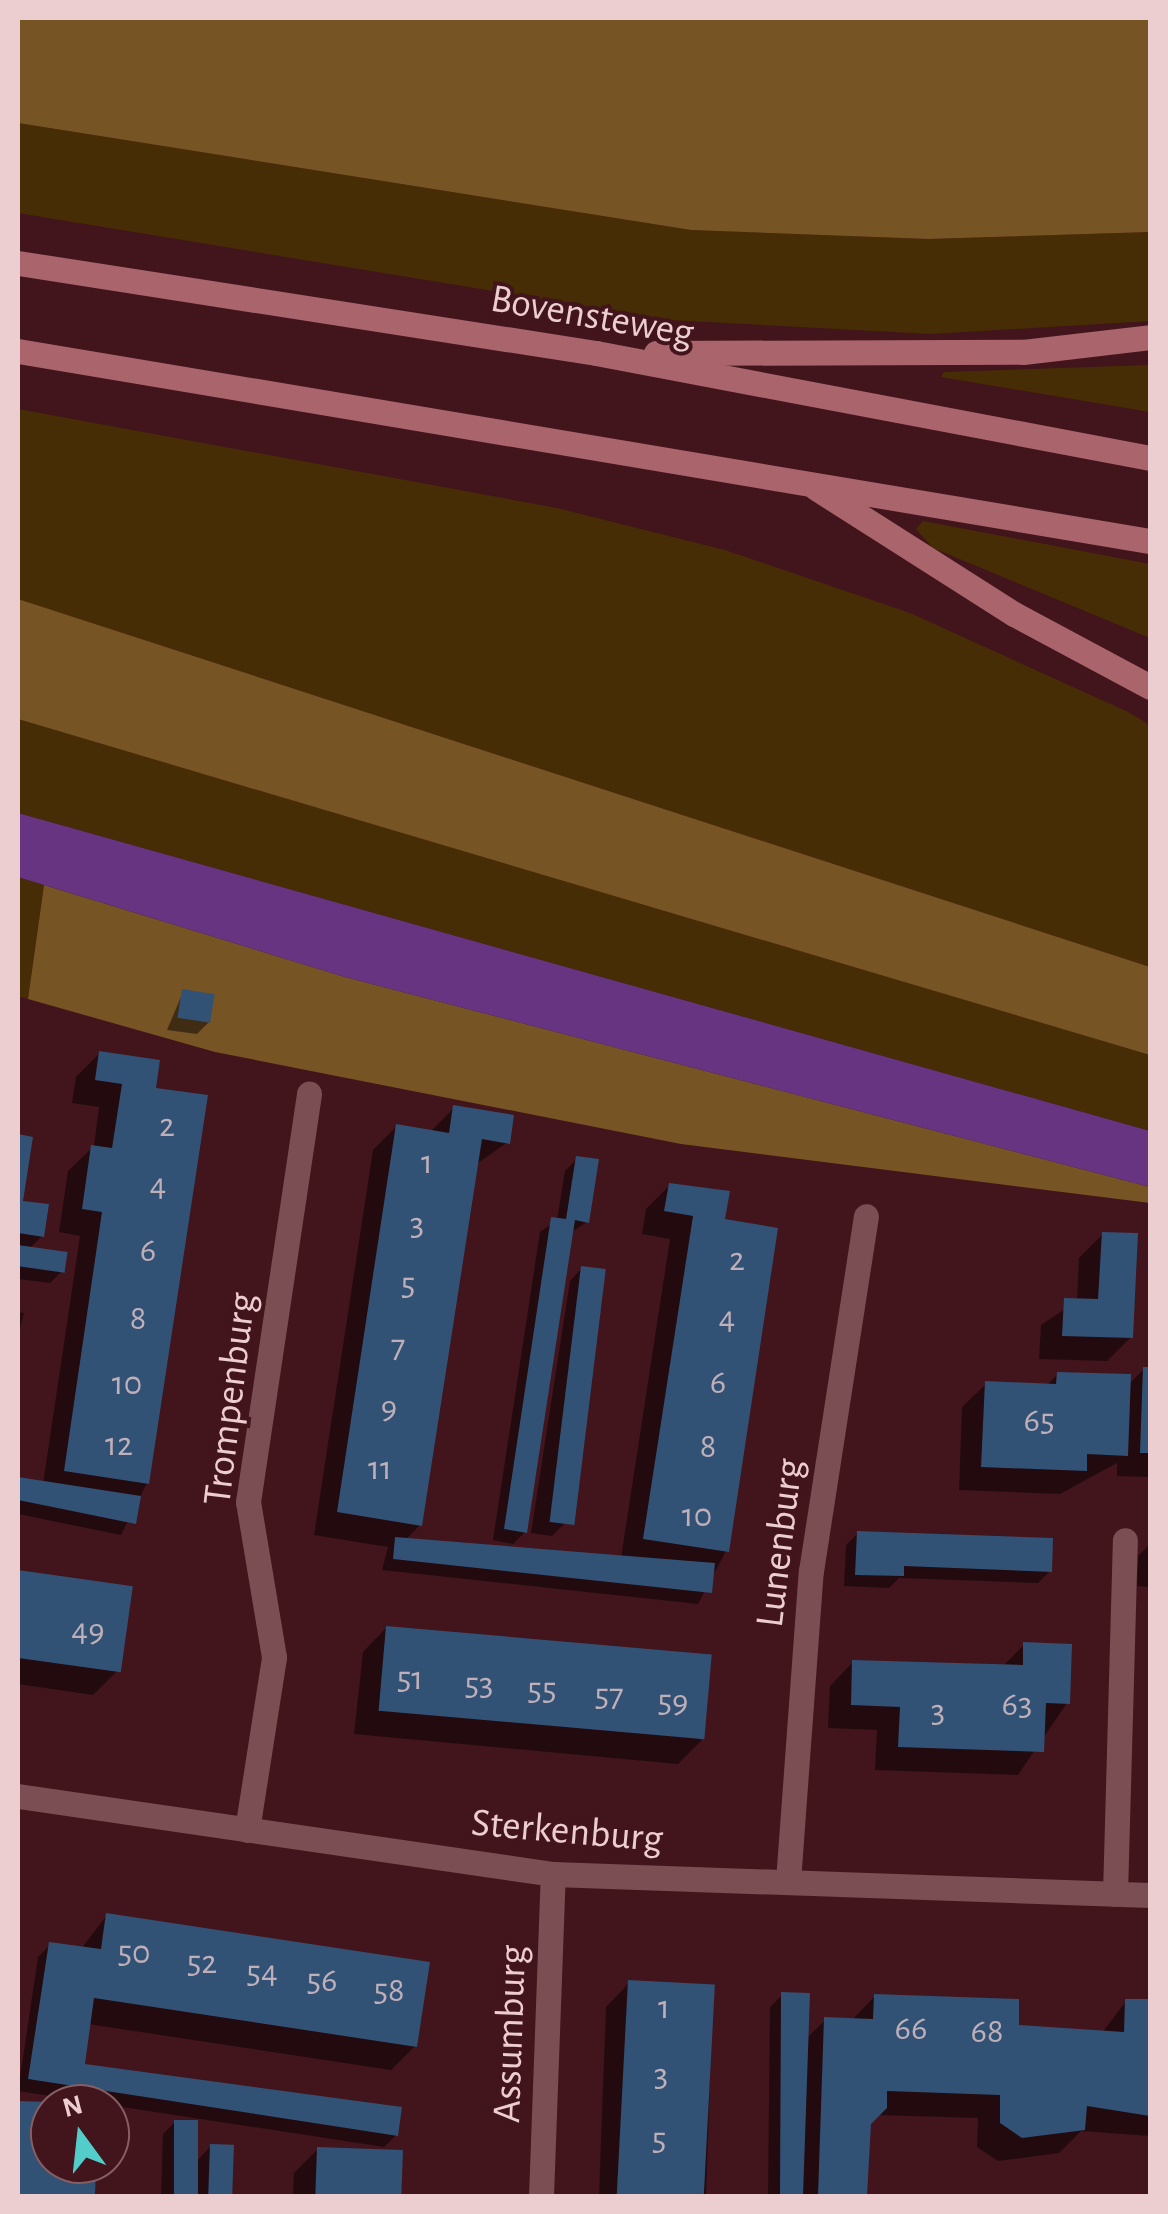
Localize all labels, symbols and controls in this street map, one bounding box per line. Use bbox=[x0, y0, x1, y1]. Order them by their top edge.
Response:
street label: Bovensteweg bbox=[487, 275, 697, 357]
house number: 2 bbox=[159, 1105, 175, 1147]
house number: 1 bbox=[421, 1142, 433, 1184]
house number: 4 bbox=[150, 1165, 166, 1207]
house number: 3 bbox=[410, 1204, 424, 1246]
house number: 6 bbox=[140, 1230, 156, 1272]
house number: 2 bbox=[729, 1239, 745, 1281]
house number: 5 bbox=[401, 1264, 415, 1306]
street label: Trompenburg bbox=[193, 1290, 267, 1508]
house number: 8 bbox=[130, 1298, 146, 1340]
house number: 4 bbox=[719, 1298, 735, 1340]
house number: 7 bbox=[391, 1326, 405, 1368]
house number: 6 bbox=[710, 1362, 726, 1404]
house number: 10 bbox=[112, 1363, 142, 1405]
house number: 9 bbox=[381, 1387, 397, 1429]
house number: 65 bbox=[1023, 1400, 1055, 1442]
house number: 12 bbox=[105, 1424, 133, 1466]
house number: 8 bbox=[700, 1426, 716, 1468]
house number: 11 bbox=[368, 1448, 392, 1490]
street label: Lunenburg bbox=[746, 1456, 814, 1630]
house number: 10 bbox=[682, 1495, 712, 1537]
house number: 49 bbox=[71, 1610, 105, 1652]
house number: 51 bbox=[397, 1658, 423, 1700]
house number: 53 bbox=[464, 1664, 494, 1706]
house number: 55 bbox=[527, 1669, 557, 1711]
house number: 57 bbox=[594, 1675, 624, 1717]
house number: 59 bbox=[657, 1681, 689, 1723]
house number: 63 bbox=[1002, 1684, 1032, 1726]
house number: 3 bbox=[931, 1691, 945, 1733]
street label: Sterkenburg bbox=[469, 1799, 665, 1863]
house number: 50 bbox=[117, 1932, 151, 1974]
house number: 52 bbox=[187, 1942, 217, 1984]
street label: Assumburg bbox=[483, 1944, 537, 2124]
house number: 54 bbox=[246, 1952, 278, 1994]
house number: 56 bbox=[306, 1960, 338, 2002]
house number: 58 bbox=[373, 1970, 405, 2012]
house number: 1 bbox=[658, 1987, 670, 2029]
house number: 66 bbox=[895, 2008, 927, 2050]
house number: 68 bbox=[970, 2011, 1004, 2053]
house number: 3 bbox=[654, 2055, 668, 2097]
north arrow bbox=[30, 2084, 130, 2184]
text: N bbox=[60, 2091, 86, 2123]
house number: 5 bbox=[652, 2119, 666, 2161]

